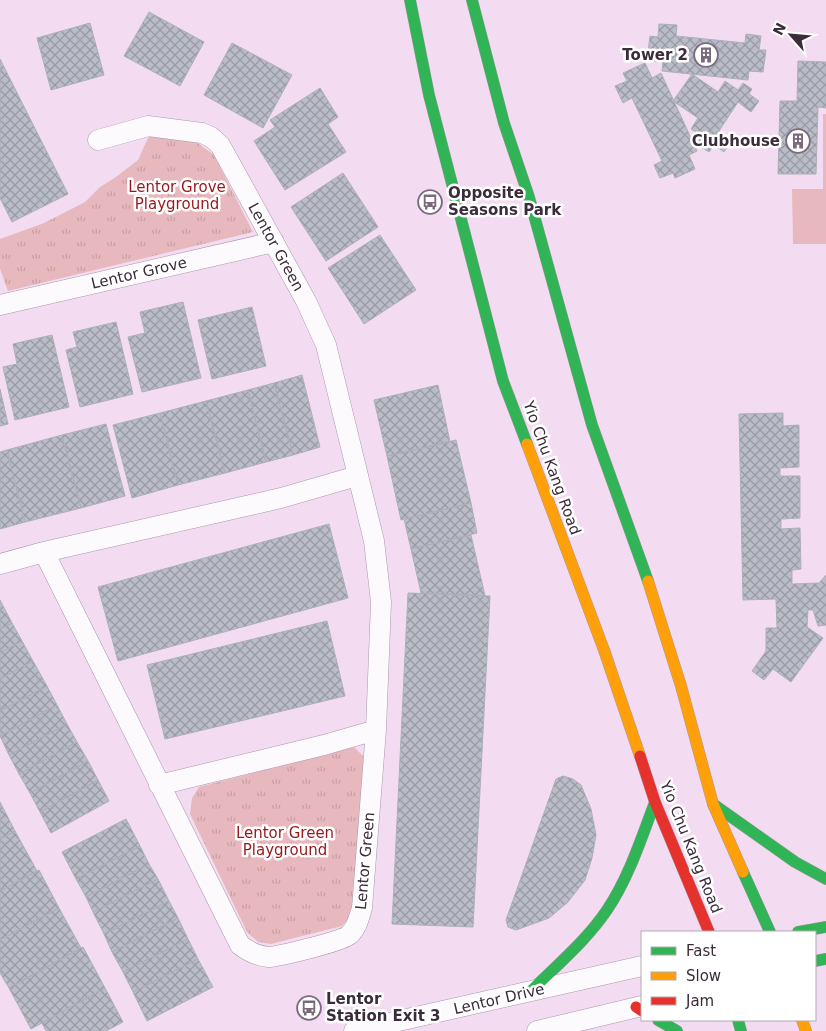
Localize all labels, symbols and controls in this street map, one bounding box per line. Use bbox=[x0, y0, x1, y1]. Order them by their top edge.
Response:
north arrow bbox=[766, 10, 816, 60]
text: N bbox=[770, 20, 789, 38]
building icon: Tower 2 bbox=[693, 42, 719, 68]
place label: Tower 2 bbox=[622, 46, 688, 64]
building icon: Clubhouse bbox=[785, 128, 811, 154]
place label: Clubhouse bbox=[692, 132, 780, 150]
park label: Lentor Grove Playground bbox=[128, 178, 226, 213]
place label: Opposite Seasons Park bbox=[448, 184, 562, 219]
bus stop icon: Opposite Seasons Park bbox=[417, 189, 443, 215]
street label: Lentor Green bbox=[244, 200, 308, 294]
street label: Lentor Grove bbox=[89, 253, 189, 293]
street label: Yio Chu Kang Road bbox=[519, 398, 585, 537]
street label: Yio Chu Kang Road bbox=[656, 777, 726, 916]
street label: Lentor Green bbox=[352, 811, 378, 911]
park label: Lentor Green Playground bbox=[236, 824, 334, 859]
legend bbox=[641, 931, 816, 1021]
text: Fast bbox=[686, 942, 716, 960]
text: Slow bbox=[686, 967, 721, 985]
street label: Lentor Drive bbox=[452, 980, 546, 1018]
place label: Lentor Station Exit 3 bbox=[326, 990, 441, 1025]
text: Jam bbox=[685, 992, 714, 1010]
bus stop icon: Lentor Station Exit 3 bbox=[296, 995, 322, 1021]

